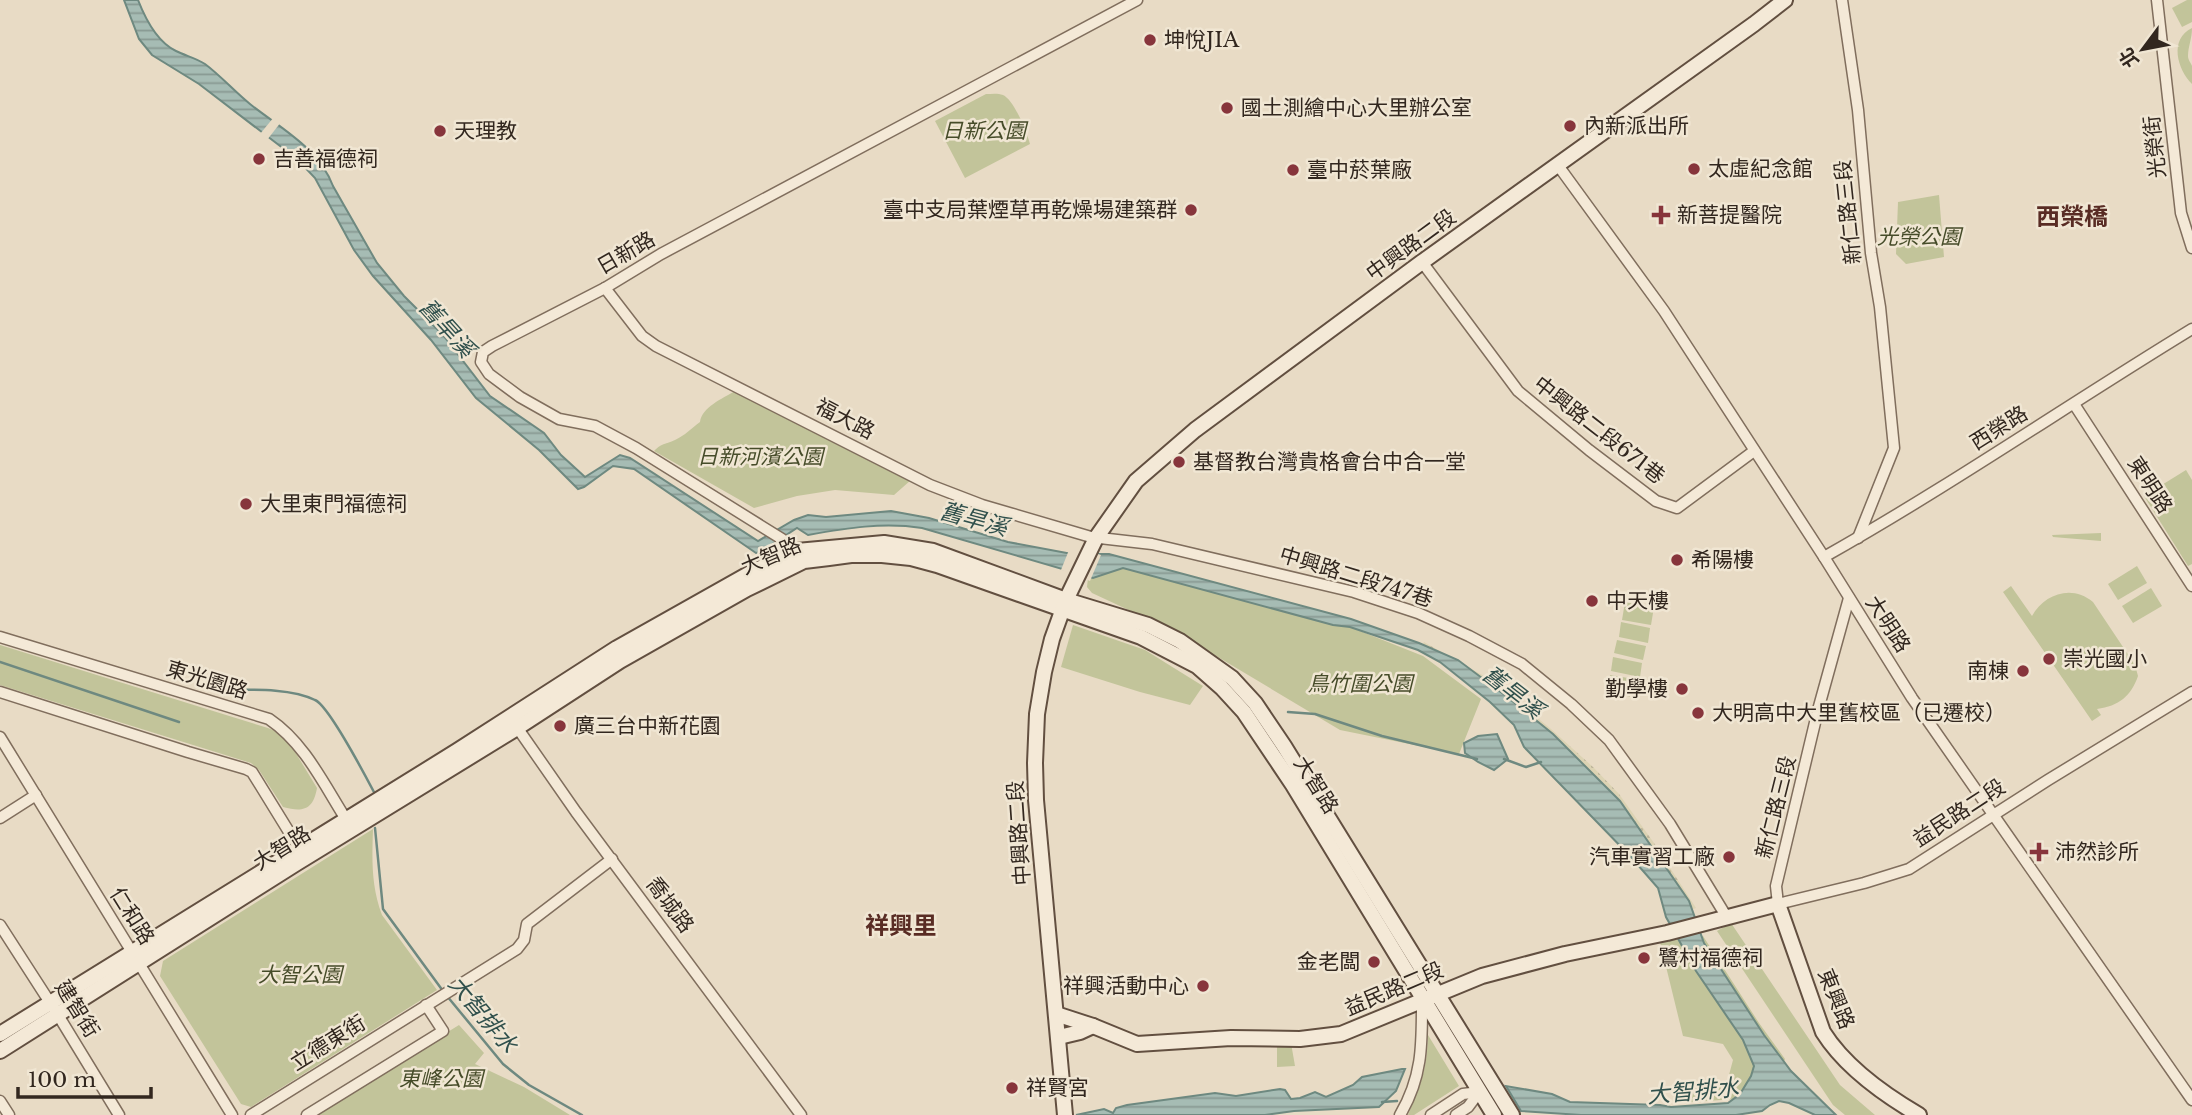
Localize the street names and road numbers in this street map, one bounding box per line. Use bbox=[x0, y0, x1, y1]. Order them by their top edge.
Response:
street label: 光榮街 bbox=[2139, 114, 2171, 180]
street label: 新仁路三段 bbox=[1830, 158, 1866, 266]
street label: 中興路二段 bbox=[1361, 204, 1461, 286]
street label: 日新路 bbox=[592, 226, 660, 280]
street label: 中興路二段671巷 bbox=[1528, 371, 1670, 489]
street label: 福大路 bbox=[811, 393, 879, 445]
street label: 西榮路 bbox=[1965, 400, 2033, 456]
street label: 東明路 bbox=[2122, 452, 2178, 518]
street label: 大智路 bbox=[737, 532, 805, 580]
street label: 中興路二段747巷 bbox=[1276, 541, 1436, 613]
street label: 大明路 bbox=[1860, 591, 1916, 657]
street label: 東光園路 bbox=[163, 655, 251, 705]
street label: 大智路 bbox=[1288, 751, 1344, 819]
street label: 新仁路三段 bbox=[1751, 753, 1801, 861]
street label: 益民路二段 bbox=[1908, 774, 2010, 852]
street label: 中興路二段 bbox=[1002, 780, 1036, 886]
street label: 大智路 bbox=[248, 820, 316, 876]
street label: 喬城路 bbox=[641, 872, 699, 938]
street label: 仁和路 bbox=[104, 882, 160, 950]
street label: 益民路二段 bbox=[1341, 957, 1447, 1021]
street label: 東興路 bbox=[1812, 965, 1860, 1033]
street label: 建智街 bbox=[49, 975, 105, 1043]
street label: 立德東街 bbox=[285, 1010, 371, 1076]

